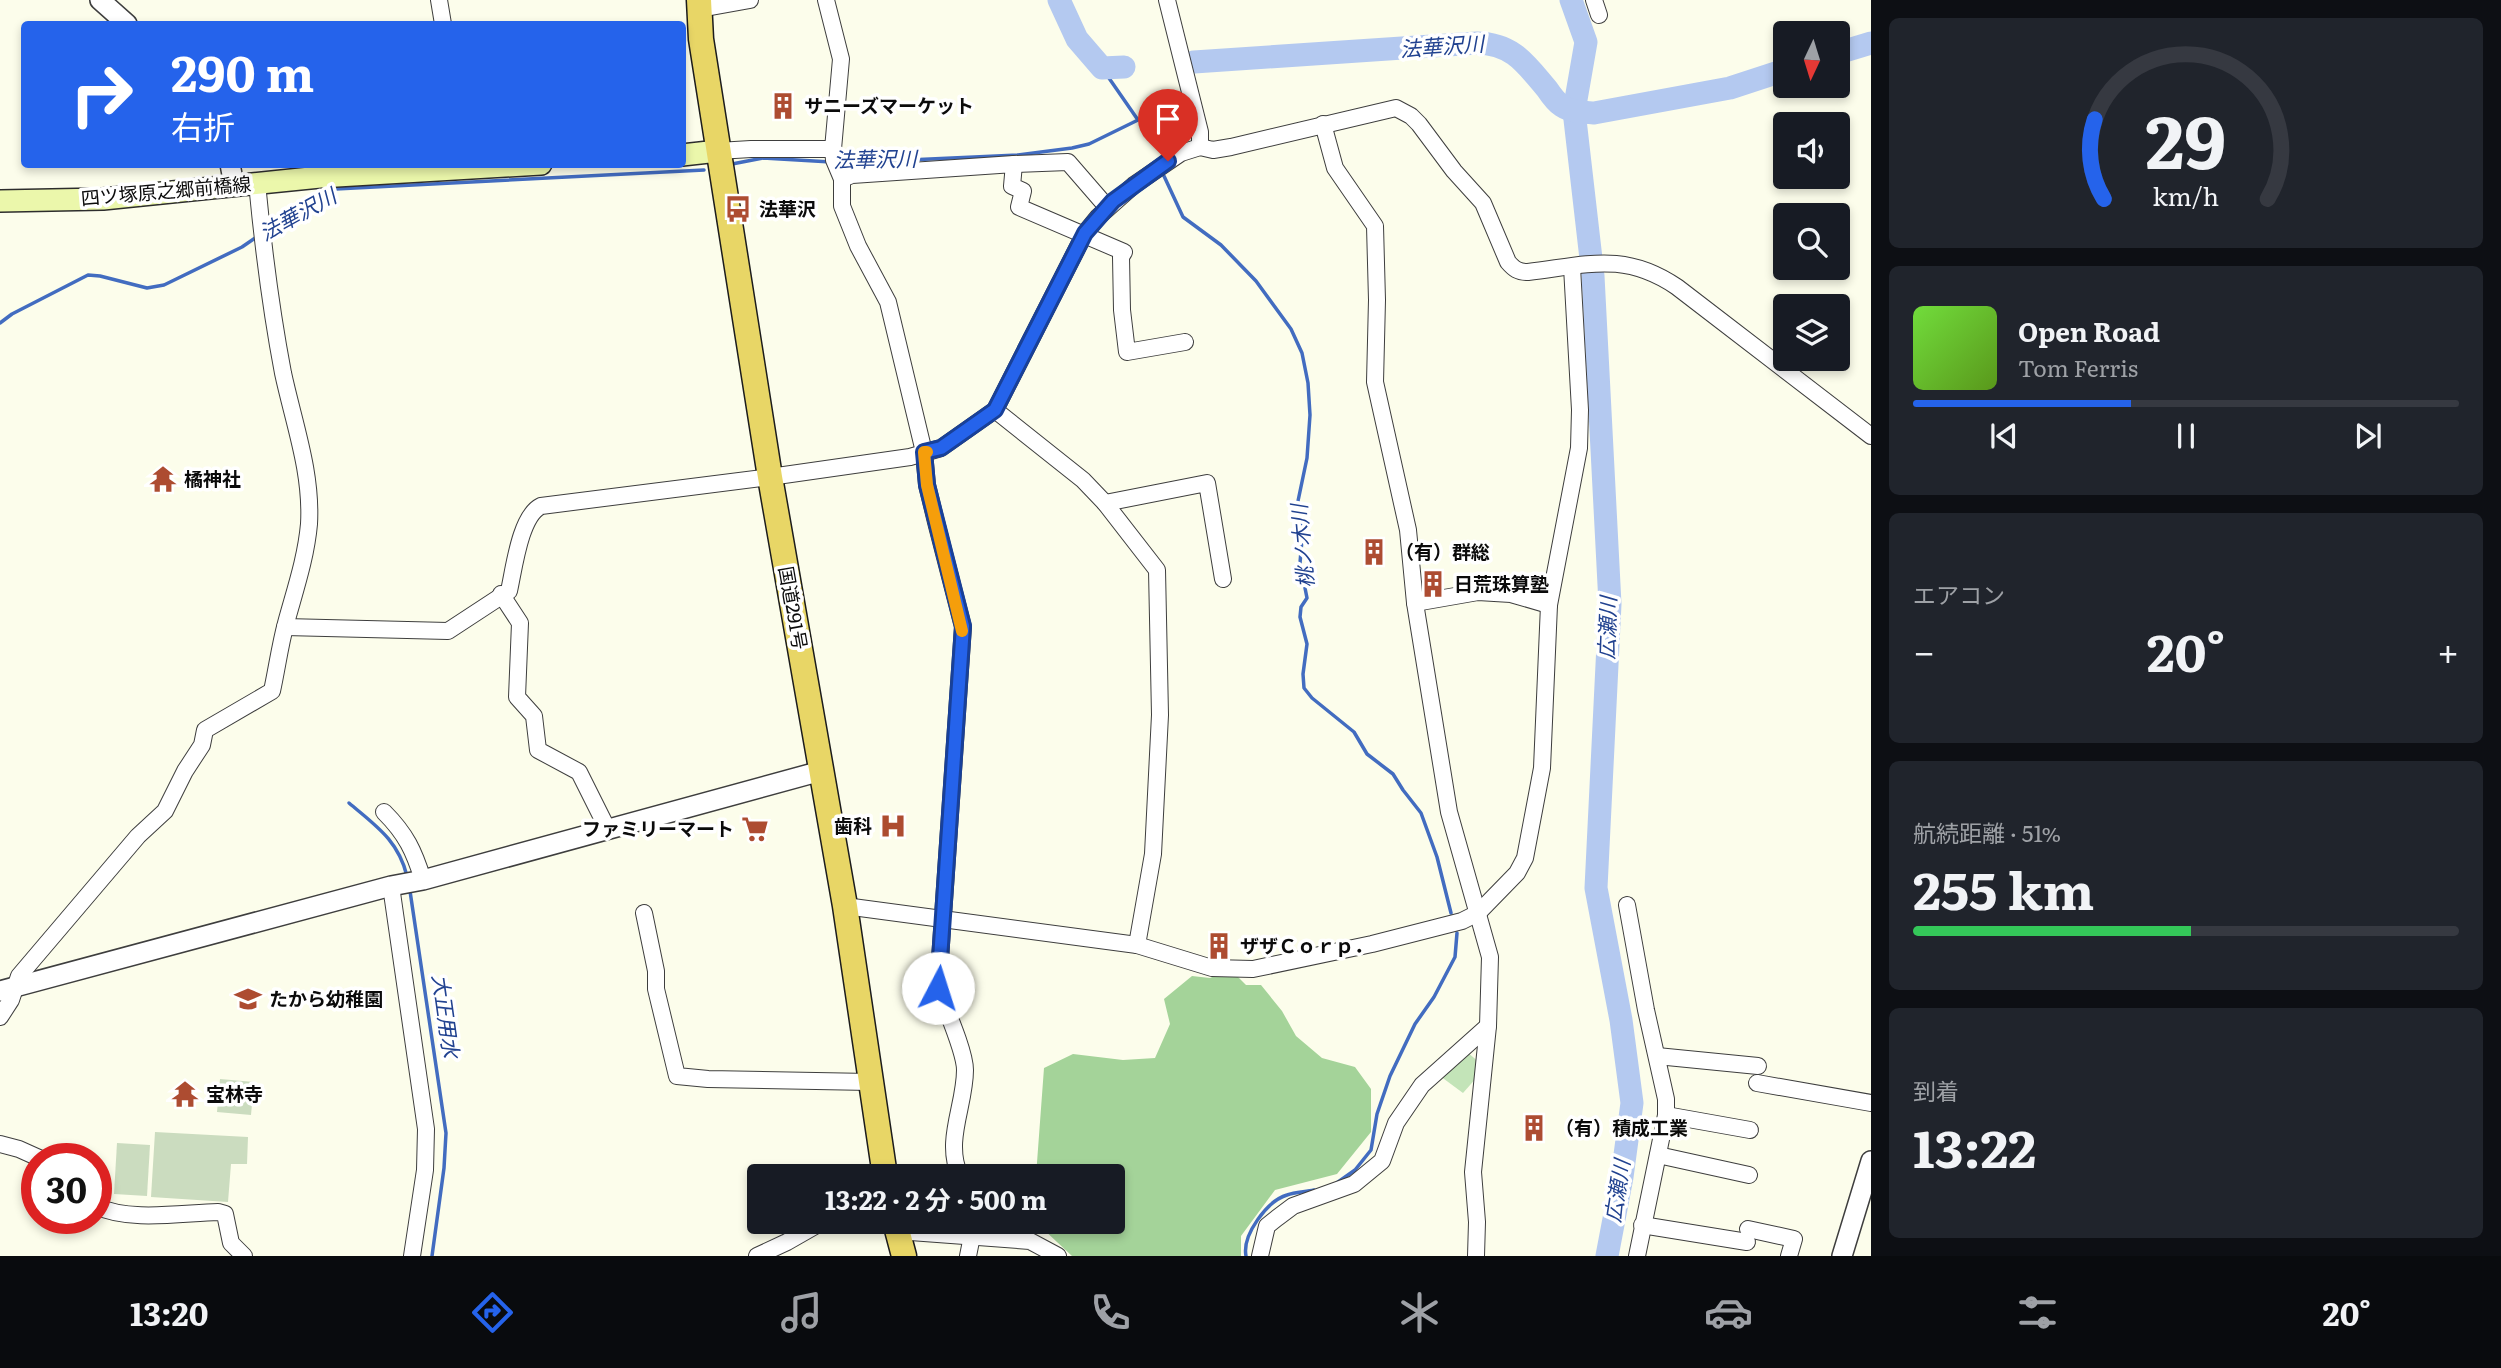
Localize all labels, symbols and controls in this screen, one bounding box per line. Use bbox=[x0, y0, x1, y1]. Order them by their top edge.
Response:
north arrow bbox=[1773, 21, 1850, 98]
map controls bbox=[1773, 21, 1850, 371]
water label: 法華沢川 bbox=[1399, 26, 1487, 63]
text: 290 m bbox=[171, 34, 314, 107]
icon: right bbox=[56, 49, 147, 140]
text: 29 bbox=[2145, 83, 2227, 191]
pin bbox=[1138, 89, 1198, 161]
building icon: サニーズマーケット bbox=[768, 91, 798, 121]
place label: サニーズマーケット bbox=[804, 91, 974, 119]
icon: arrive bbox=[1149, 100, 1187, 138]
text: 右折 bbox=[171, 101, 235, 149]
button: sound bbox=[1773, 112, 1850, 189]
water label: 法華沢川 bbox=[833, 141, 919, 174]
street label: 四ツ塚原之郷前橋線 bbox=[80, 169, 252, 211]
text: km/h bbox=[2153, 177, 2219, 214]
water label: 法華沢川 bbox=[253, 178, 343, 247]
bus stop icon: 法華沢 bbox=[723, 194, 753, 224]
place label: 法華沢 bbox=[759, 194, 816, 222]
button: search bbox=[1773, 203, 1850, 280]
button: layers bbox=[1773, 294, 1850, 371]
text: Open Road bbox=[2018, 311, 2160, 350]
text: Tom Ferris bbox=[2018, 350, 2138, 384]
icon: previous bbox=[1985, 417, 2023, 455]
icon: pause bbox=[2167, 417, 2205, 455]
icon: next bbox=[2349, 417, 2387, 455]
temple icon: 橘神社 bbox=[148, 464, 178, 494]
place label: 橘神社 bbox=[184, 464, 241, 492]
water label: 桃ノ木川 bbox=[1281, 501, 1320, 589]
building icon: （有）群総 bbox=[1359, 537, 1389, 567]
place label: （有）群総 bbox=[1395, 537, 1490, 565]
street label: 国道291号 bbox=[773, 564, 815, 652]
building icon: 日荒珠算塾 bbox=[1418, 569, 1448, 599]
place label: 日荒珠算塾 bbox=[1454, 569, 1549, 597]
text: エアコン bbox=[1913, 577, 2005, 611]
water label: 広瀬川 bbox=[1589, 594, 1622, 660]
text: 20° bbox=[2147, 611, 2225, 688]
text: − bbox=[1913, 621, 1935, 678]
text: + bbox=[2437, 621, 2459, 678]
place label: 歯科 bbox=[834, 811, 872, 839]
hospital icon: 歯科 bbox=[878, 811, 908, 841]
place label: ファミリーマート bbox=[582, 814, 734, 842]
supermarket icon: ファミリーマート bbox=[740, 814, 770, 844]
text: 航続距離 · 51% bbox=[1913, 815, 2061, 849]
text: 255 km bbox=[1913, 849, 2094, 926]
building icon: ザザＣｏｒｐ． bbox=[1204, 931, 1234, 961]
place label: ザザＣｏｒｐ． bbox=[1240, 931, 1373, 959]
position arrow bbox=[901, 951, 975, 1025]
water label: 大正用水 bbox=[426, 972, 469, 1061]
school or university icon: たから幼稚園 bbox=[233, 984, 263, 1014]
place label: たから幼稚園 bbox=[269, 984, 383, 1012]
text: 到着 bbox=[1913, 1073, 1959, 1107]
temple icon: 宝林寺 bbox=[170, 1079, 200, 1109]
place label: 宝林寺 bbox=[206, 1079, 263, 1107]
text: 13:22 bbox=[1913, 1107, 2036, 1184]
building icon: （有）積成工業 bbox=[1519, 1113, 1549, 1143]
place label: （有）積成工業 bbox=[1555, 1113, 1688, 1141]
speed limit sign: 30 bbox=[21, 1143, 112, 1234]
water label: 広瀬川 bbox=[1595, 1155, 1636, 1224]
text: 13:22 · 2 分 · 500 m bbox=[825, 1179, 1047, 1218]
text: 13:20 bbox=[130, 1288, 208, 1336]
icon: directions bbox=[468, 1288, 517, 1337]
icon: music bbox=[777, 1288, 826, 1337]
icon: phone bbox=[1086, 1288, 1135, 1337]
icon: climate bbox=[1395, 1288, 1444, 1337]
icon: car bbox=[1704, 1288, 1753, 1337]
icon: filters bbox=[2013, 1288, 2062, 1337]
text: 20° bbox=[2322, 1288, 2371, 1336]

